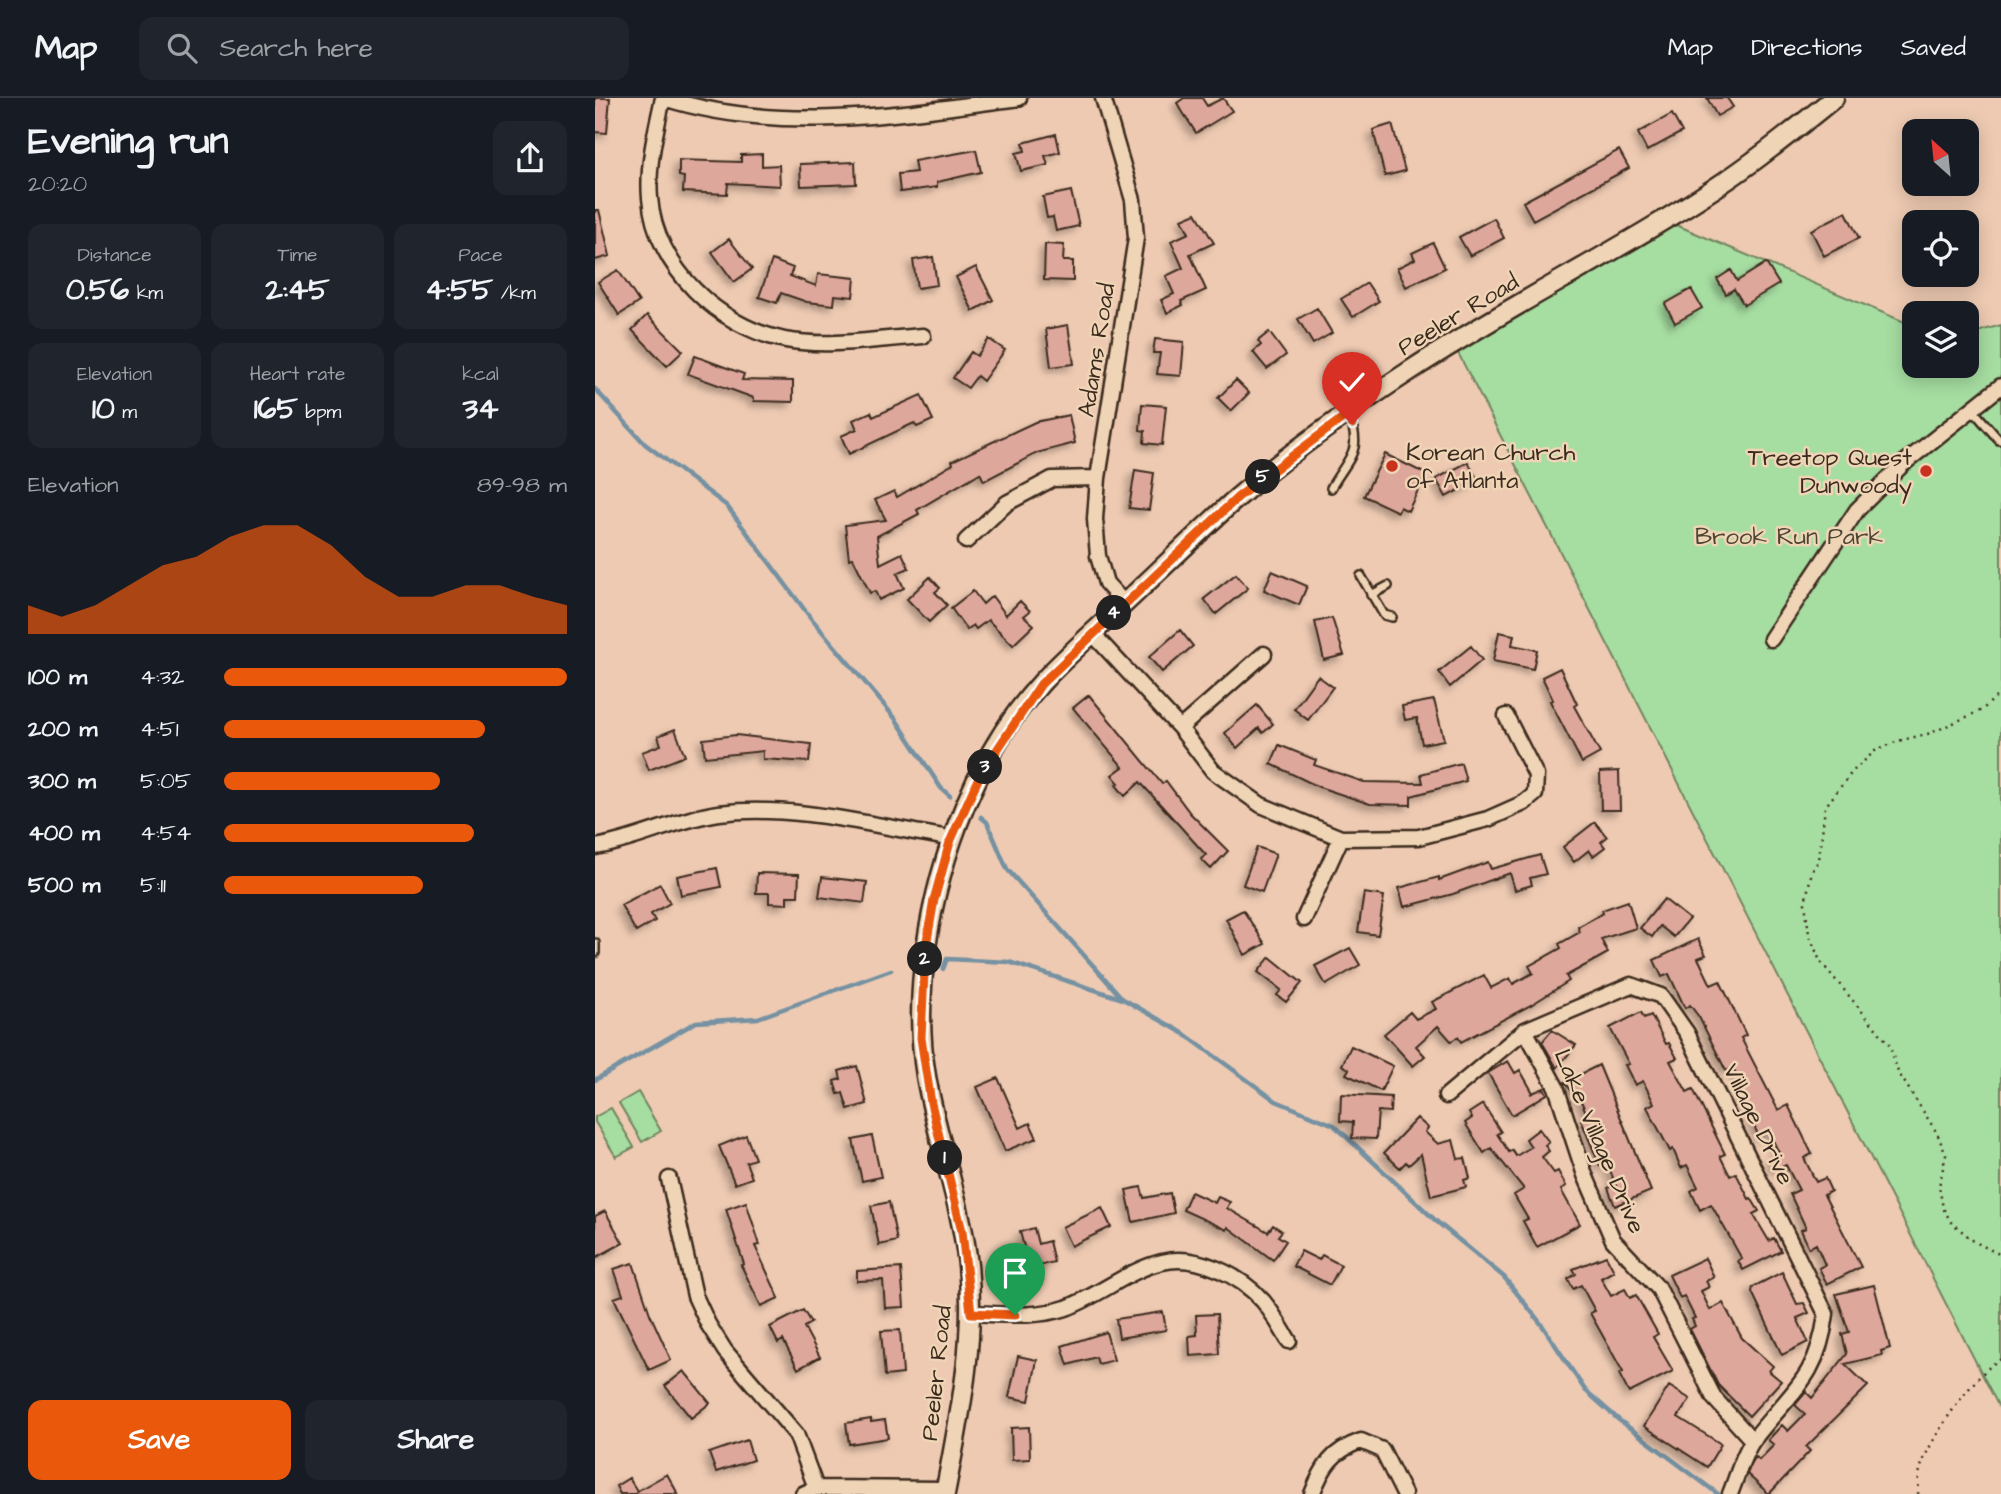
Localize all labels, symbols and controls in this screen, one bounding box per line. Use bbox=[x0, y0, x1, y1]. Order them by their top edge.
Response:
search box bbox=[139, 17, 629, 80]
text: Map bbox=[35, 25, 97, 71]
icon: search bbox=[163, 29, 201, 67]
text: Search here bbox=[219, 30, 373, 66]
text: Map bbox=[1668, 31, 1713, 65]
text: Directions bbox=[1751, 31, 1863, 65]
text: Saved bbox=[1901, 31, 1966, 65]
text: Evening run bbox=[28, 116, 229, 168]
north arrow bbox=[1902, 119, 1979, 196]
map controls bbox=[1902, 119, 1979, 378]
button: share bbox=[493, 121, 567, 195]
text: 20:20 bbox=[28, 168, 87, 200]
button: locate bbox=[1902, 210, 1979, 287]
text: Distance bbox=[78, 242, 151, 269]
text: Time bbox=[278, 242, 317, 269]
text: Pace bbox=[458, 242, 503, 269]
street label: Peeler Road bbox=[1391, 265, 1526, 364]
text: 0.56 bbox=[66, 269, 129, 311]
text: 2:45 bbox=[266, 269, 329, 311]
text: 4:55 bbox=[425, 269, 493, 311]
text: km bbox=[129, 280, 163, 307]
text: /km bbox=[493, 280, 536, 307]
street label: Adams Road bbox=[1070, 281, 1124, 420]
button: layers bbox=[1902, 301, 1979, 378]
pin bbox=[1322, 352, 1382, 424]
text: Elevation bbox=[77, 361, 152, 388]
text: Heart rate bbox=[250, 361, 345, 388]
text: kcal bbox=[462, 361, 499, 388]
icon: check bbox=[1333, 363, 1371, 401]
text: 10 bbox=[92, 388, 115, 430]
text: 165 bbox=[254, 388, 298, 430]
text: 34 bbox=[463, 388, 498, 430]
text: m bbox=[115, 399, 137, 426]
text: bpm bbox=[298, 399, 341, 426]
place label: Korean Church of Atlanta bbox=[1406, 436, 1576, 498]
place label: Treetop Quest Dunwoody bbox=[1748, 441, 1912, 504]
marker: Korean Church of Atlanta bbox=[1384, 458, 1400, 474]
pin: 5 bbox=[1245, 460, 1281, 494]
text: 5 bbox=[1256, 463, 1269, 490]
marker: Treetop Quest Dunwoody bbox=[1918, 463, 1934, 479]
text: Elevation bbox=[28, 469, 119, 501]
text: 89–98 m bbox=[477, 469, 567, 501]
park label: Brook Run Park bbox=[1695, 520, 1883, 554]
pin: 4 bbox=[1097, 596, 1131, 630]
text: 4 bbox=[1107, 599, 1120, 626]
text: 100 m bbox=[28, 661, 87, 693]
text: 4:32 bbox=[140, 661, 184, 693]
text: 200 m bbox=[28, 713, 97, 745]
text: 4:51 bbox=[140, 713, 179, 745]
pin: 3 bbox=[967, 750, 1003, 784]
text: 3 bbox=[980, 753, 989, 780]
text: 300 m bbox=[28, 765, 96, 797]
text: 5:05 bbox=[140, 765, 191, 797]
text: 400 m bbox=[28, 817, 100, 849]
text: 4:54 bbox=[140, 817, 191, 849]
text: 500 m bbox=[28, 869, 100, 901]
text: 5:11 bbox=[140, 869, 166, 901]
pin: 2 bbox=[907, 942, 943, 976]
text: 2 bbox=[919, 945, 930, 972]
street label: Lake Village Drive bbox=[1544, 1044, 1653, 1239]
street label: Village Drive bbox=[1713, 1058, 1802, 1191]
pin: 1 bbox=[927, 1140, 963, 1176]
text: 1 bbox=[943, 1144, 946, 1171]
pin bbox=[985, 1243, 1045, 1315]
icon: arrive bbox=[996, 1254, 1034, 1292]
street label: Peeler Road bbox=[913, 1304, 961, 1443]
button: Save bbox=[28, 1400, 291, 1480]
button: Share bbox=[305, 1400, 567, 1480]

